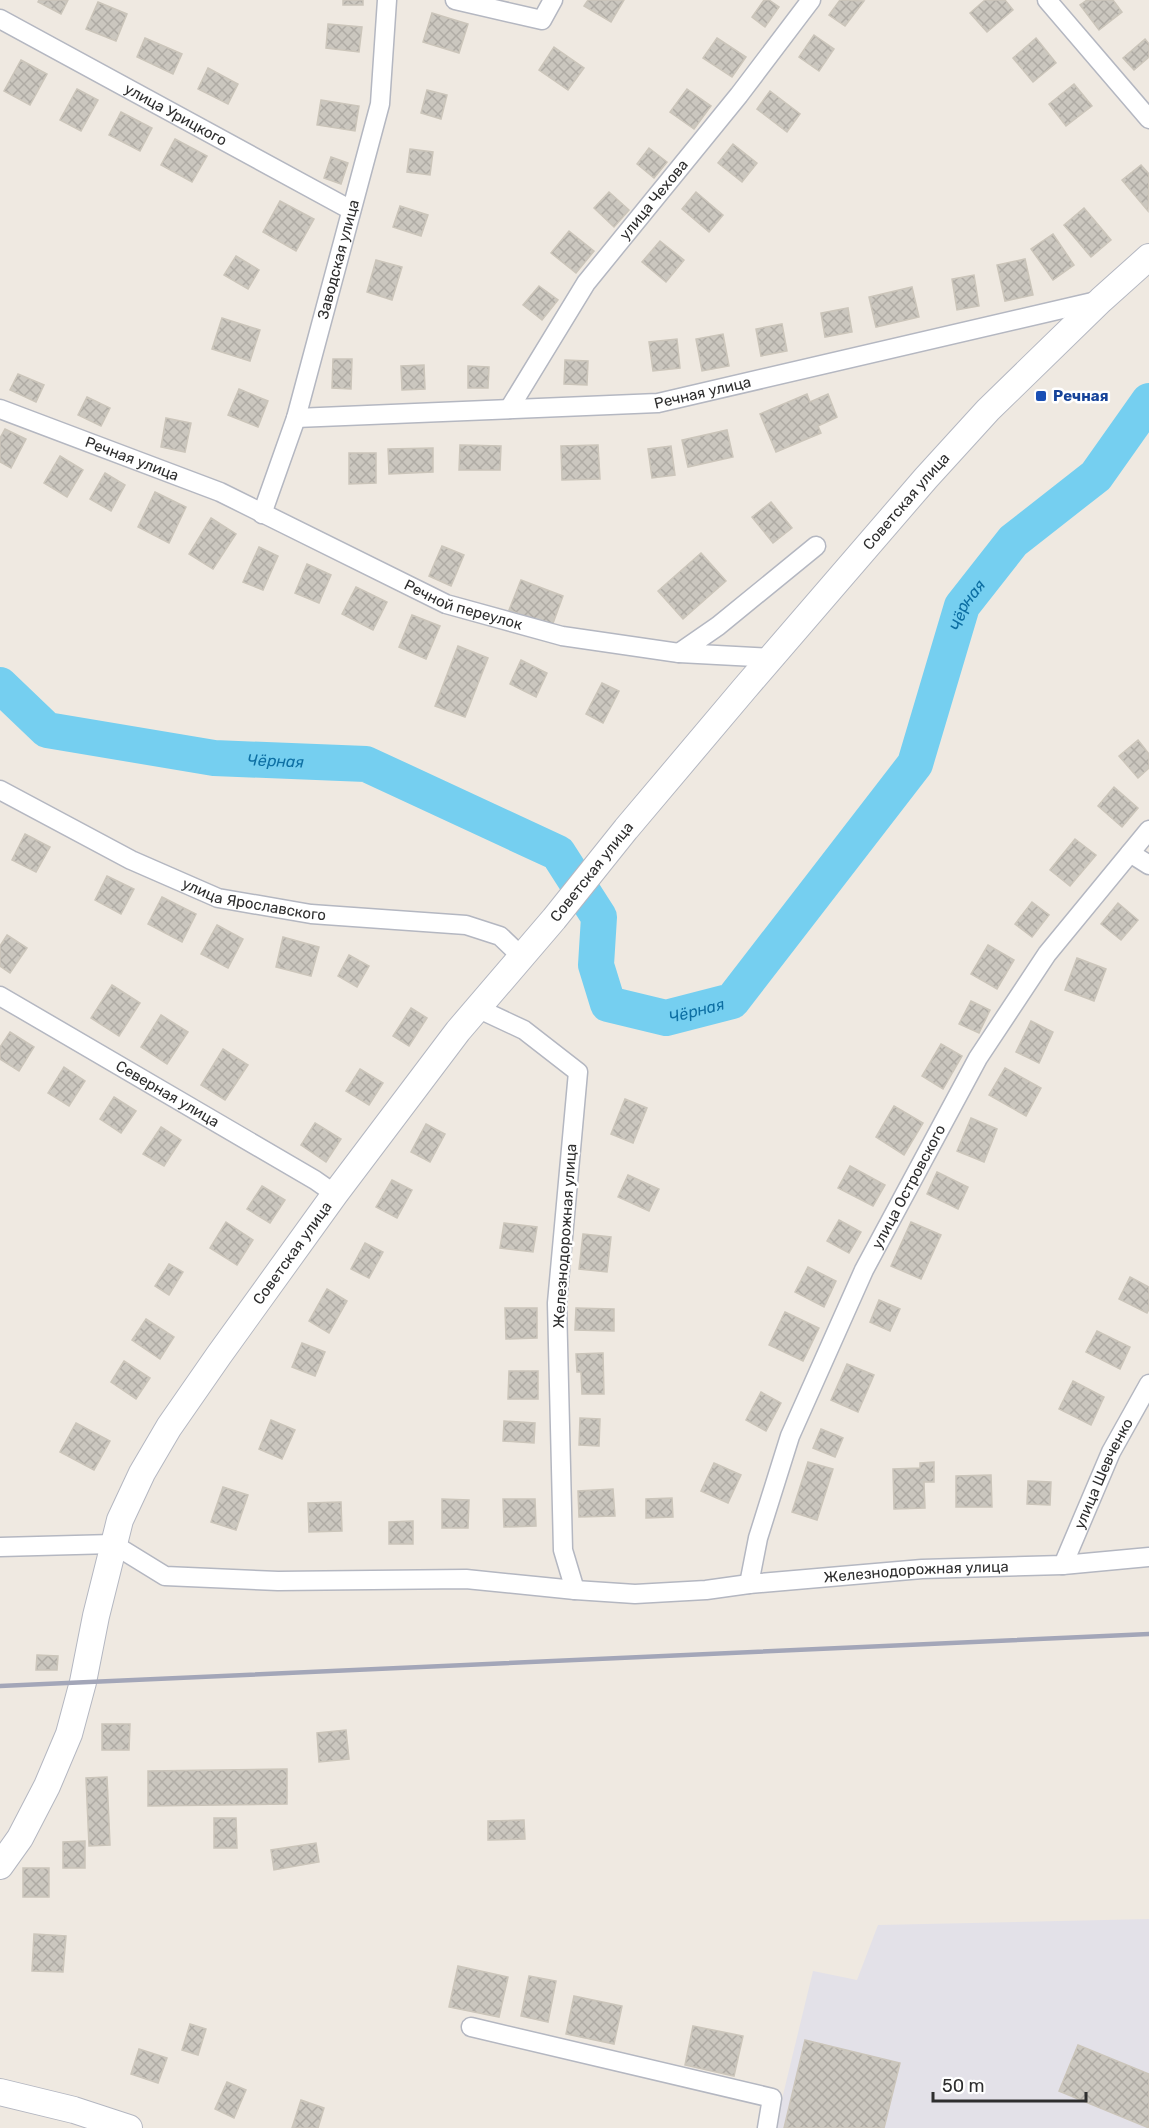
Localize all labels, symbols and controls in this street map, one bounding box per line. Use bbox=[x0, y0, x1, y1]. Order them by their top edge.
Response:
street label: улица Урицкого bbox=[121, 80, 230, 150]
street label: улица Чехова bbox=[616, 156, 692, 244]
street label: Заводская улица bbox=[314, 198, 363, 321]
street label: Речная улица bbox=[652, 373, 753, 413]
place label: Речная bbox=[1053, 387, 1109, 405]
marker: Речная bbox=[1034, 389, 1048, 403]
street label: Речная улица bbox=[83, 433, 181, 485]
street label: Советская улица bbox=[859, 449, 953, 554]
water label: Чёрная bbox=[946, 575, 989, 633]
street label: Речной переулок bbox=[401, 576, 524, 634]
water label: Чёрная bbox=[247, 750, 305, 771]
street label: Советская улица bbox=[546, 818, 637, 925]
street label: улица Ярославского bbox=[179, 874, 327, 924]
water label: Чёрная bbox=[666, 994, 727, 1027]
street label: Северная улица bbox=[113, 1057, 222, 1131]
street label: улица Островского bbox=[868, 1122, 949, 1252]
street label: Железнодорожная улица bbox=[550, 1143, 580, 1329]
street label: Советская улица bbox=[249, 1198, 336, 1308]
street label: улица Шевченко bbox=[1070, 1415, 1137, 1532]
street label: Железнодорожная улица bbox=[823, 1558, 1009, 1587]
scale bar bbox=[933, 2065, 1086, 2103]
text: 50 m bbox=[942, 2075, 985, 2097]

